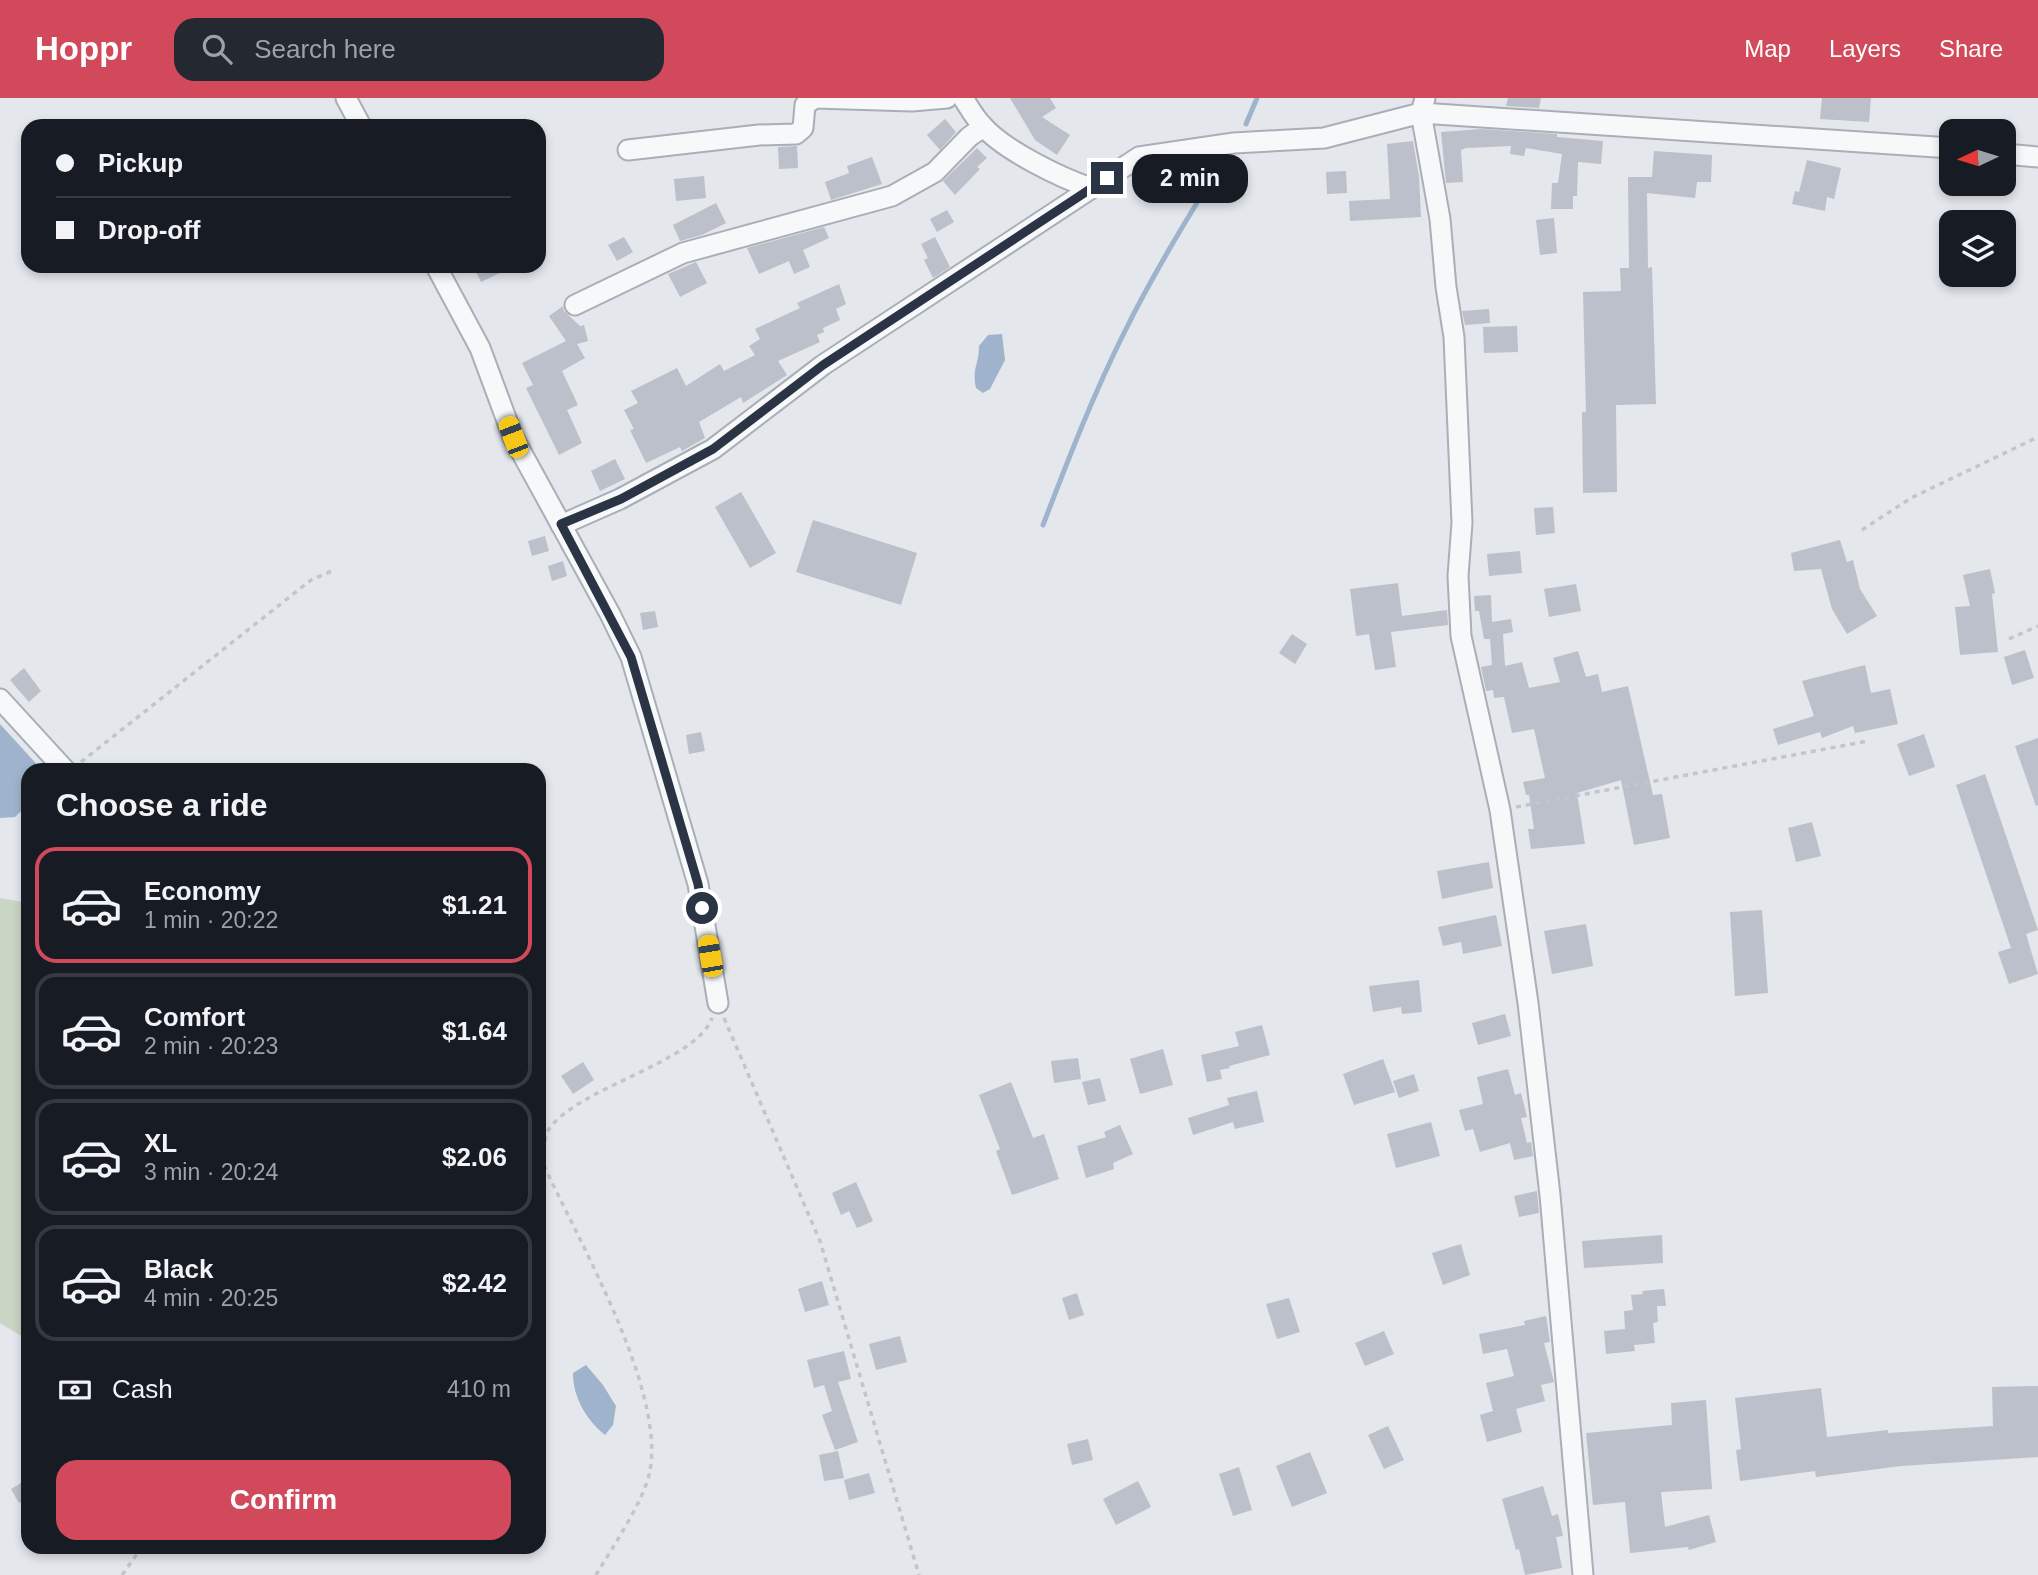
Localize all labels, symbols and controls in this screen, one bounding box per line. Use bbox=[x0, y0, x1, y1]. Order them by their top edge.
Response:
search box bbox=[174, 18, 664, 81]
text: Hoppr bbox=[35, 30, 132, 67]
icon: search bbox=[198, 30, 236, 68]
text: Search here bbox=[254, 34, 396, 64]
text: Map bbox=[1744, 35, 1791, 62]
text: Layers bbox=[1829, 35, 1901, 62]
text: Share bbox=[1939, 35, 2003, 62]
north arrow bbox=[1939, 119, 2016, 196]
map controls bbox=[1939, 119, 2016, 287]
text: Pickup bbox=[98, 148, 183, 178]
callout: 2 min bbox=[1132, 154, 1247, 202]
route end bbox=[1091, 162, 1123, 194]
text: 2 min bbox=[1160, 165, 1220, 191]
button: layers bbox=[1939, 210, 2016, 287]
text: Drop-off bbox=[98, 215, 201, 245]
car bbox=[496, 414, 531, 460]
text: Choose a ride bbox=[56, 787, 268, 823]
icon: car bbox=[60, 874, 123, 937]
text: Economy bbox=[144, 876, 261, 906]
text: $1.21 bbox=[442, 890, 507, 920]
route start bbox=[686, 892, 718, 924]
text: 1 min · 20:22 bbox=[144, 907, 278, 933]
car bbox=[697, 933, 724, 979]
icon: car bbox=[60, 1000, 123, 1063]
text: Comfort bbox=[144, 1002, 245, 1032]
text: $1.64 bbox=[442, 1016, 507, 1046]
text: 2 min · 20:23 bbox=[144, 1033, 278, 1059]
icon: car bbox=[60, 1126, 123, 1189]
text: XL bbox=[144, 1128, 177, 1158]
text: $2.06 bbox=[442, 1142, 507, 1172]
text: 3 min · 20:24 bbox=[144, 1159, 278, 1185]
icon: car bbox=[60, 1252, 123, 1315]
text: Black bbox=[144, 1254, 213, 1284]
text: $2.42 bbox=[442, 1268, 507, 1298]
text: 4 min · 20:25 bbox=[144, 1285, 278, 1311]
icon: cash bbox=[56, 1371, 94, 1409]
text: Cash bbox=[112, 1374, 173, 1404]
text: 410 m bbox=[447, 1376, 511, 1402]
button: Confirm bbox=[56, 1460, 511, 1540]

